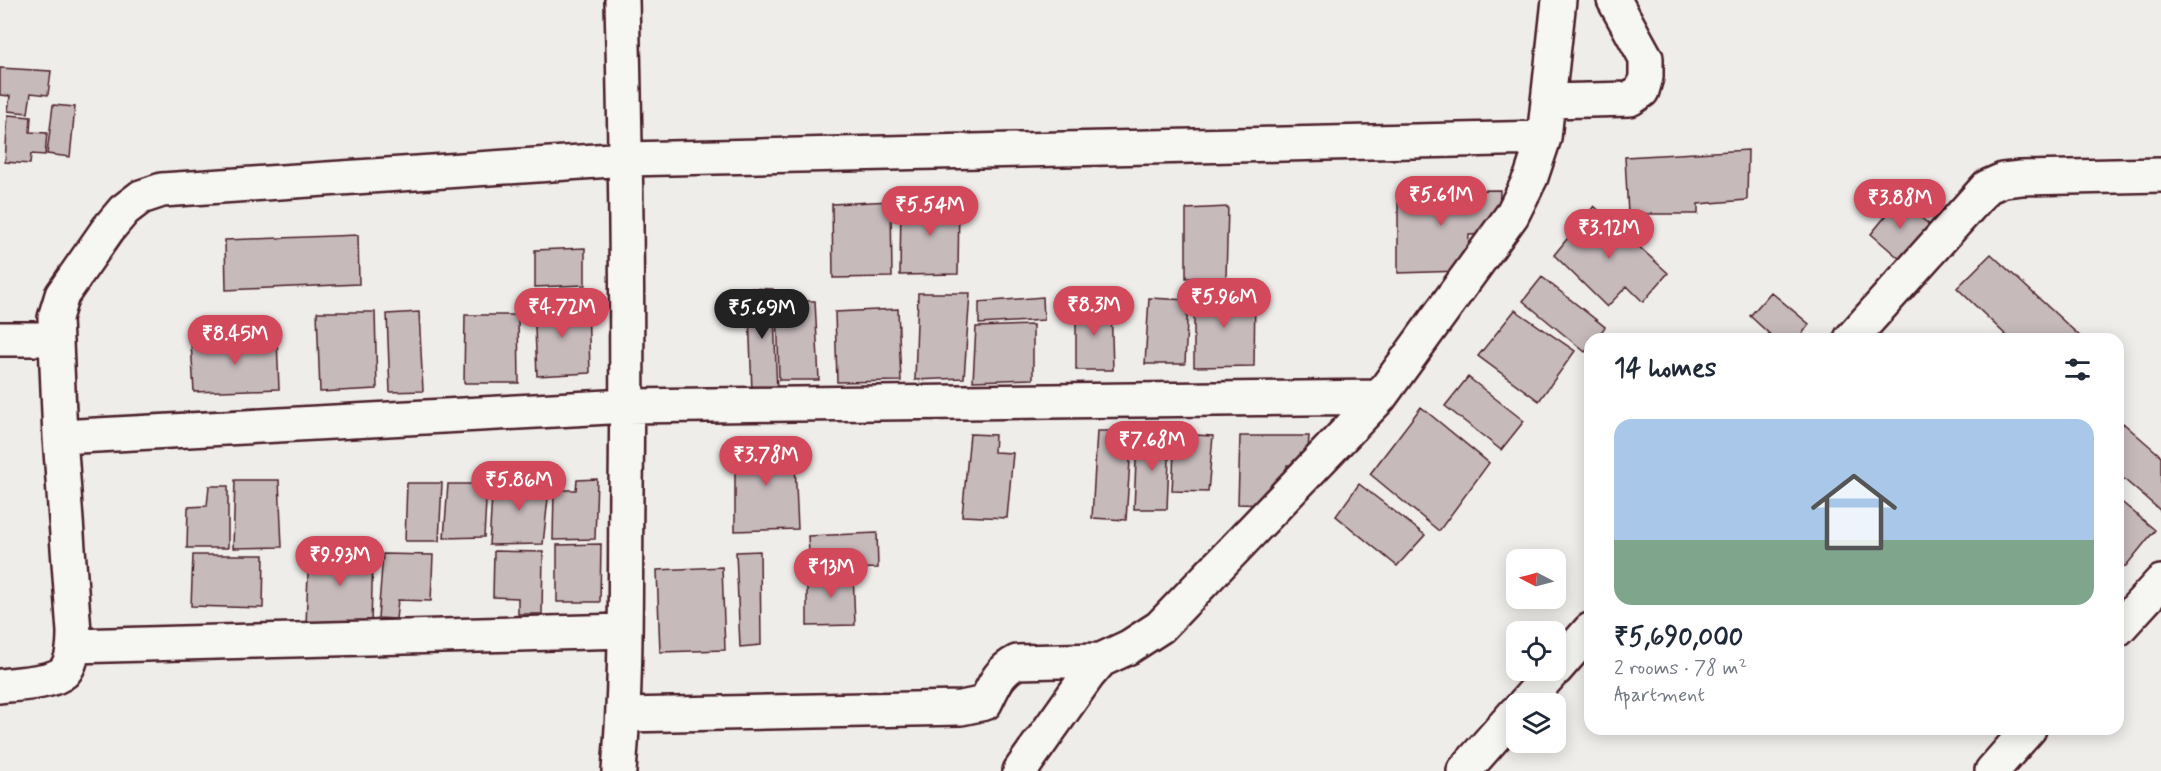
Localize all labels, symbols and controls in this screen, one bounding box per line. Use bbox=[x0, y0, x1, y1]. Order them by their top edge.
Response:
pin: ₹5.61M bbox=[1392, 176, 1490, 227]
pin: ₹3.88M bbox=[1851, 179, 1949, 230]
text: ₹5.61M bbox=[1409, 182, 1473, 209]
text: ₹3.88M bbox=[1868, 185, 1932, 212]
pin: ₹5.54M bbox=[881, 186, 979, 237]
text: ₹5.54M bbox=[895, 192, 965, 219]
pin: ₹3.12M bbox=[1560, 209, 1658, 260]
text: ₹3.12M bbox=[1578, 215, 1640, 242]
pin: ₹5.96M bbox=[1175, 278, 1273, 329]
text: ₹5.96M bbox=[1191, 284, 1257, 311]
pin: ₹8.3M bbox=[1052, 286, 1136, 337]
pin: ₹4.72M bbox=[513, 288, 611, 339]
pin: ₹5.69M bbox=[713, 289, 811, 340]
text: ₹8.3M bbox=[1067, 292, 1121, 319]
text: ₹4.72M bbox=[528, 294, 596, 321]
text: ₹5.69M bbox=[728, 295, 796, 322]
pin: ₹8.45M bbox=[186, 315, 284, 366]
text: ₹8.45M bbox=[202, 321, 268, 348]
text: 14 homes bbox=[1614, 352, 1716, 386]
icon: filters bbox=[2061, 353, 2094, 386]
pin: ₹7.68M bbox=[1103, 421, 1201, 472]
text: ₹7.68M bbox=[1119, 427, 1185, 454]
pin: ₹3.78M bbox=[717, 436, 815, 487]
text: ₹3.78M bbox=[733, 442, 799, 469]
icon: home bbox=[1800, 458, 1908, 566]
pin: ₹5.86M bbox=[470, 461, 568, 512]
text: ₹5.86M bbox=[485, 467, 553, 494]
pin: ₹9.93M bbox=[291, 536, 389, 587]
text: ₹9.93M bbox=[309, 542, 371, 569]
pin: ₹13M bbox=[795, 548, 867, 599]
north arrow bbox=[1506, 549, 1566, 609]
map controls bbox=[1506, 549, 1566, 753]
text: ₹13M bbox=[808, 554, 854, 581]
button: locate bbox=[1506, 621, 1566, 681]
text: ₹5,690,000 bbox=[1614, 621, 1743, 655]
text: 2 rooms · 78 m² bbox=[1614, 655, 1747, 682]
text: Apartment bbox=[1614, 682, 1705, 709]
button: layers bbox=[1506, 693, 1566, 753]

